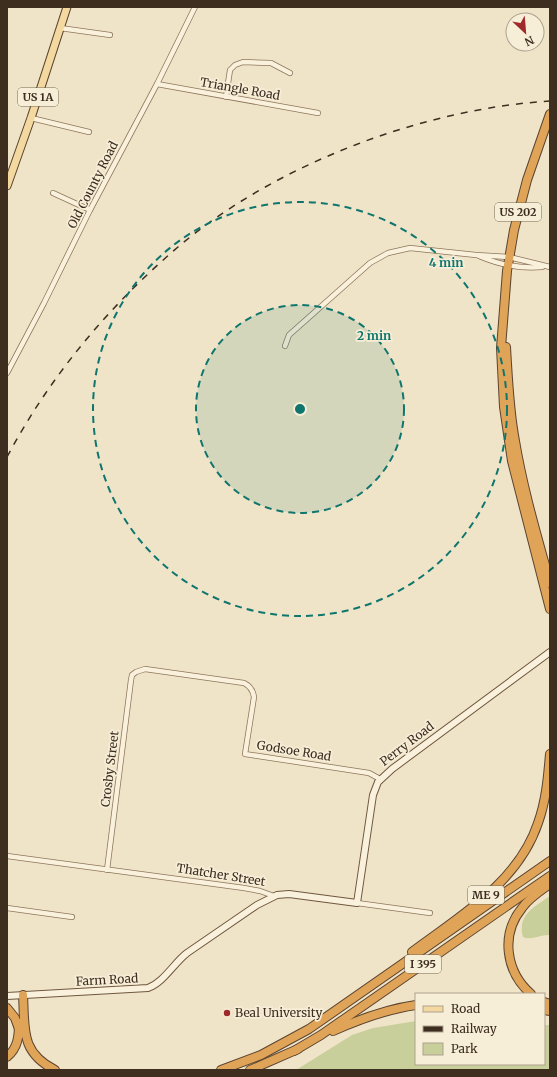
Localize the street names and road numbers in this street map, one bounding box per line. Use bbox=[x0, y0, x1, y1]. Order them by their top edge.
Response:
street label: Triangle Road bbox=[199, 74, 281, 103]
road number: US 1A bbox=[18, 88, 58, 106]
street label: Old County Road bbox=[64, 139, 121, 231]
road number: US 202 bbox=[495, 203, 541, 221]
street label: Perry Road bbox=[377, 718, 437, 769]
street label: Crosby Street bbox=[97, 730, 122, 808]
street label: Godsoe Road bbox=[256, 737, 332, 764]
street label: Thatcher Street bbox=[176, 860, 267, 889]
road number: ME 9 bbox=[468, 886, 504, 904]
road number: I 395 bbox=[405, 955, 441, 973]
street label: Farm Road bbox=[75, 970, 139, 989]

